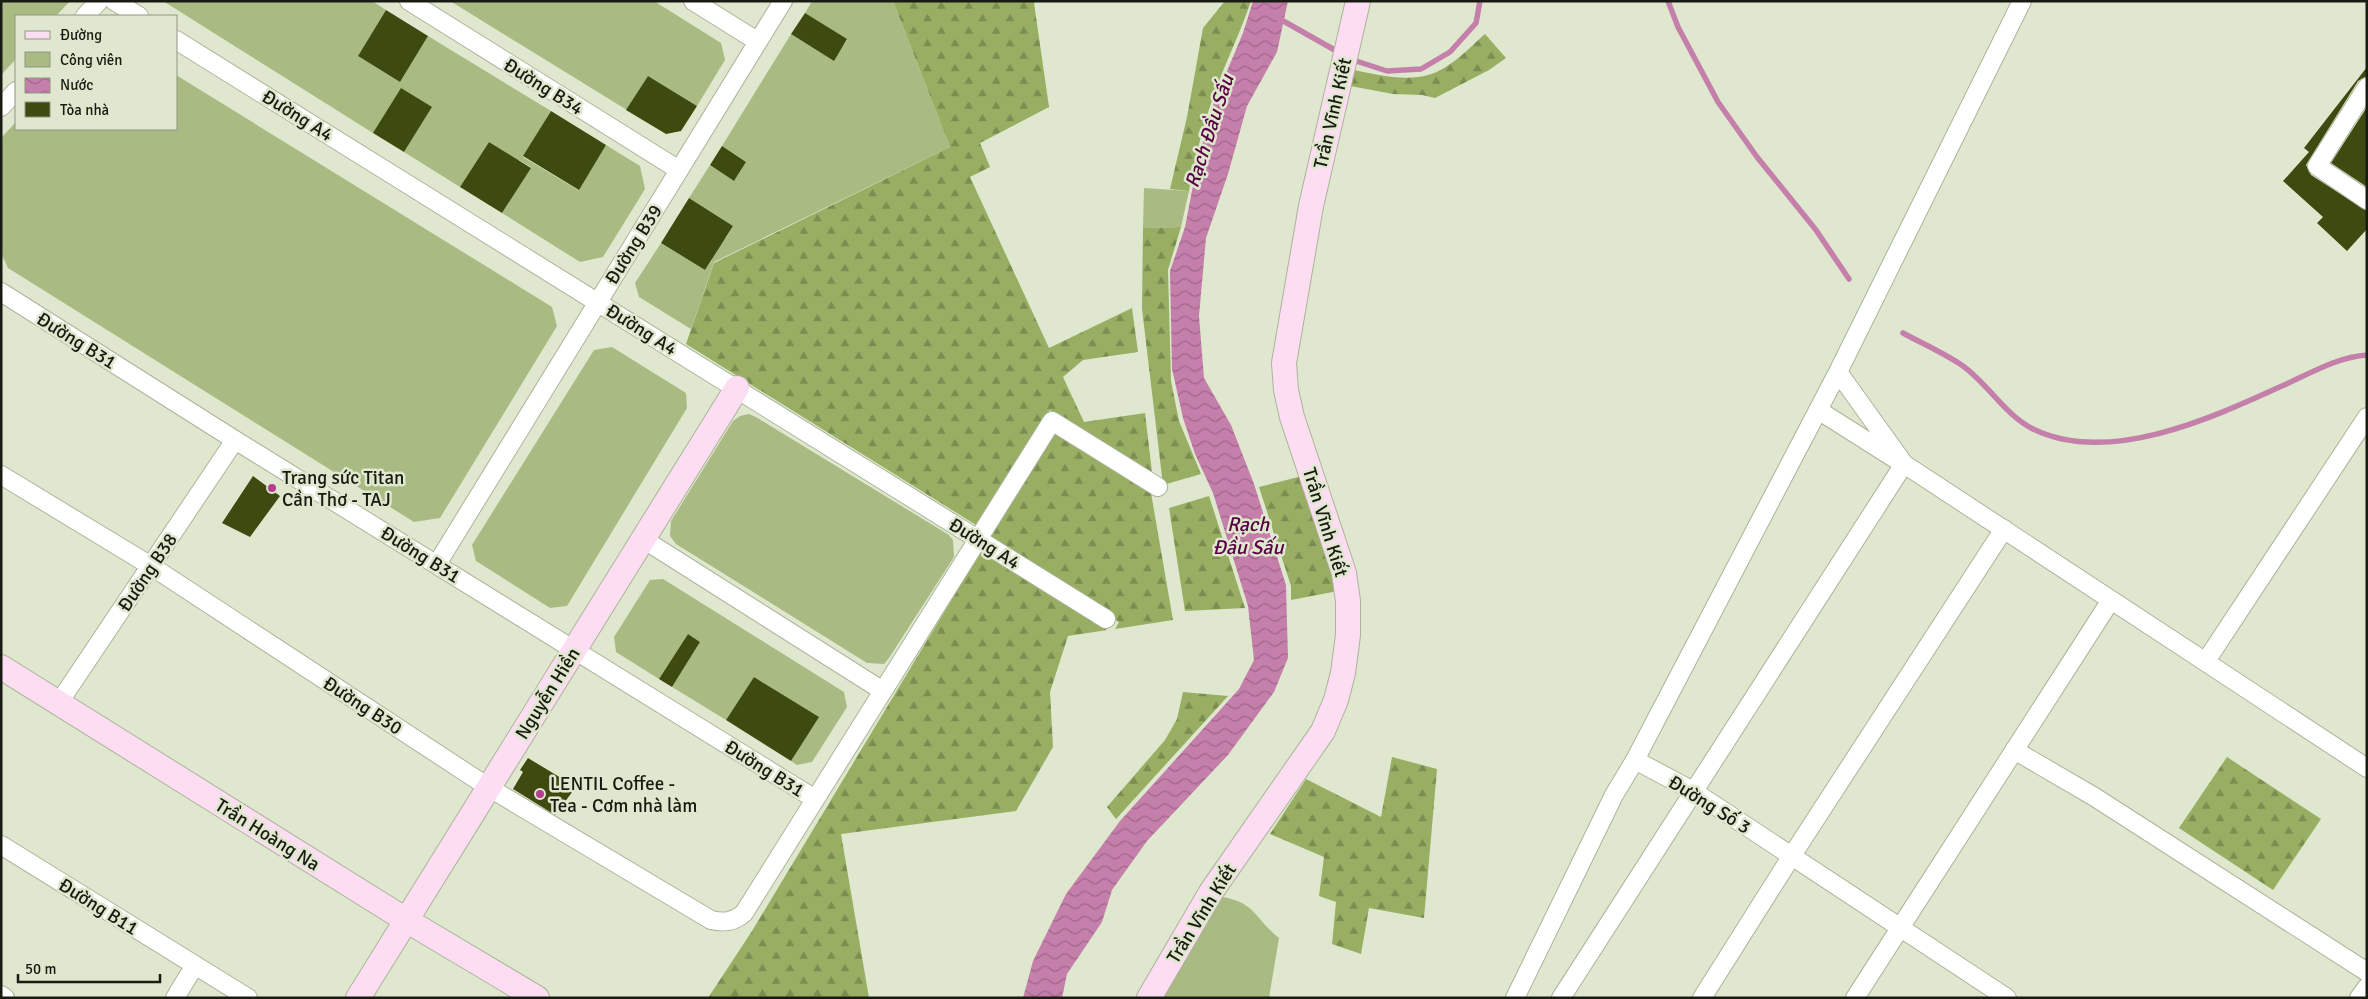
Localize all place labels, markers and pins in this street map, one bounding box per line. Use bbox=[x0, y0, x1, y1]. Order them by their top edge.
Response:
place label: Trang sức Titan Cần Thơ - TAJ bbox=[282, 466, 404, 512]
marker: Trang sức Titan Cần Thơ - TAJ bbox=[266, 482, 278, 494]
place label: LENTIL Coffee - Tea - Cơm nhà làm bbox=[550, 772, 697, 818]
marker: LENTIL Coffee - Tea - Cơm nhà làm bbox=[534, 788, 546, 800]

